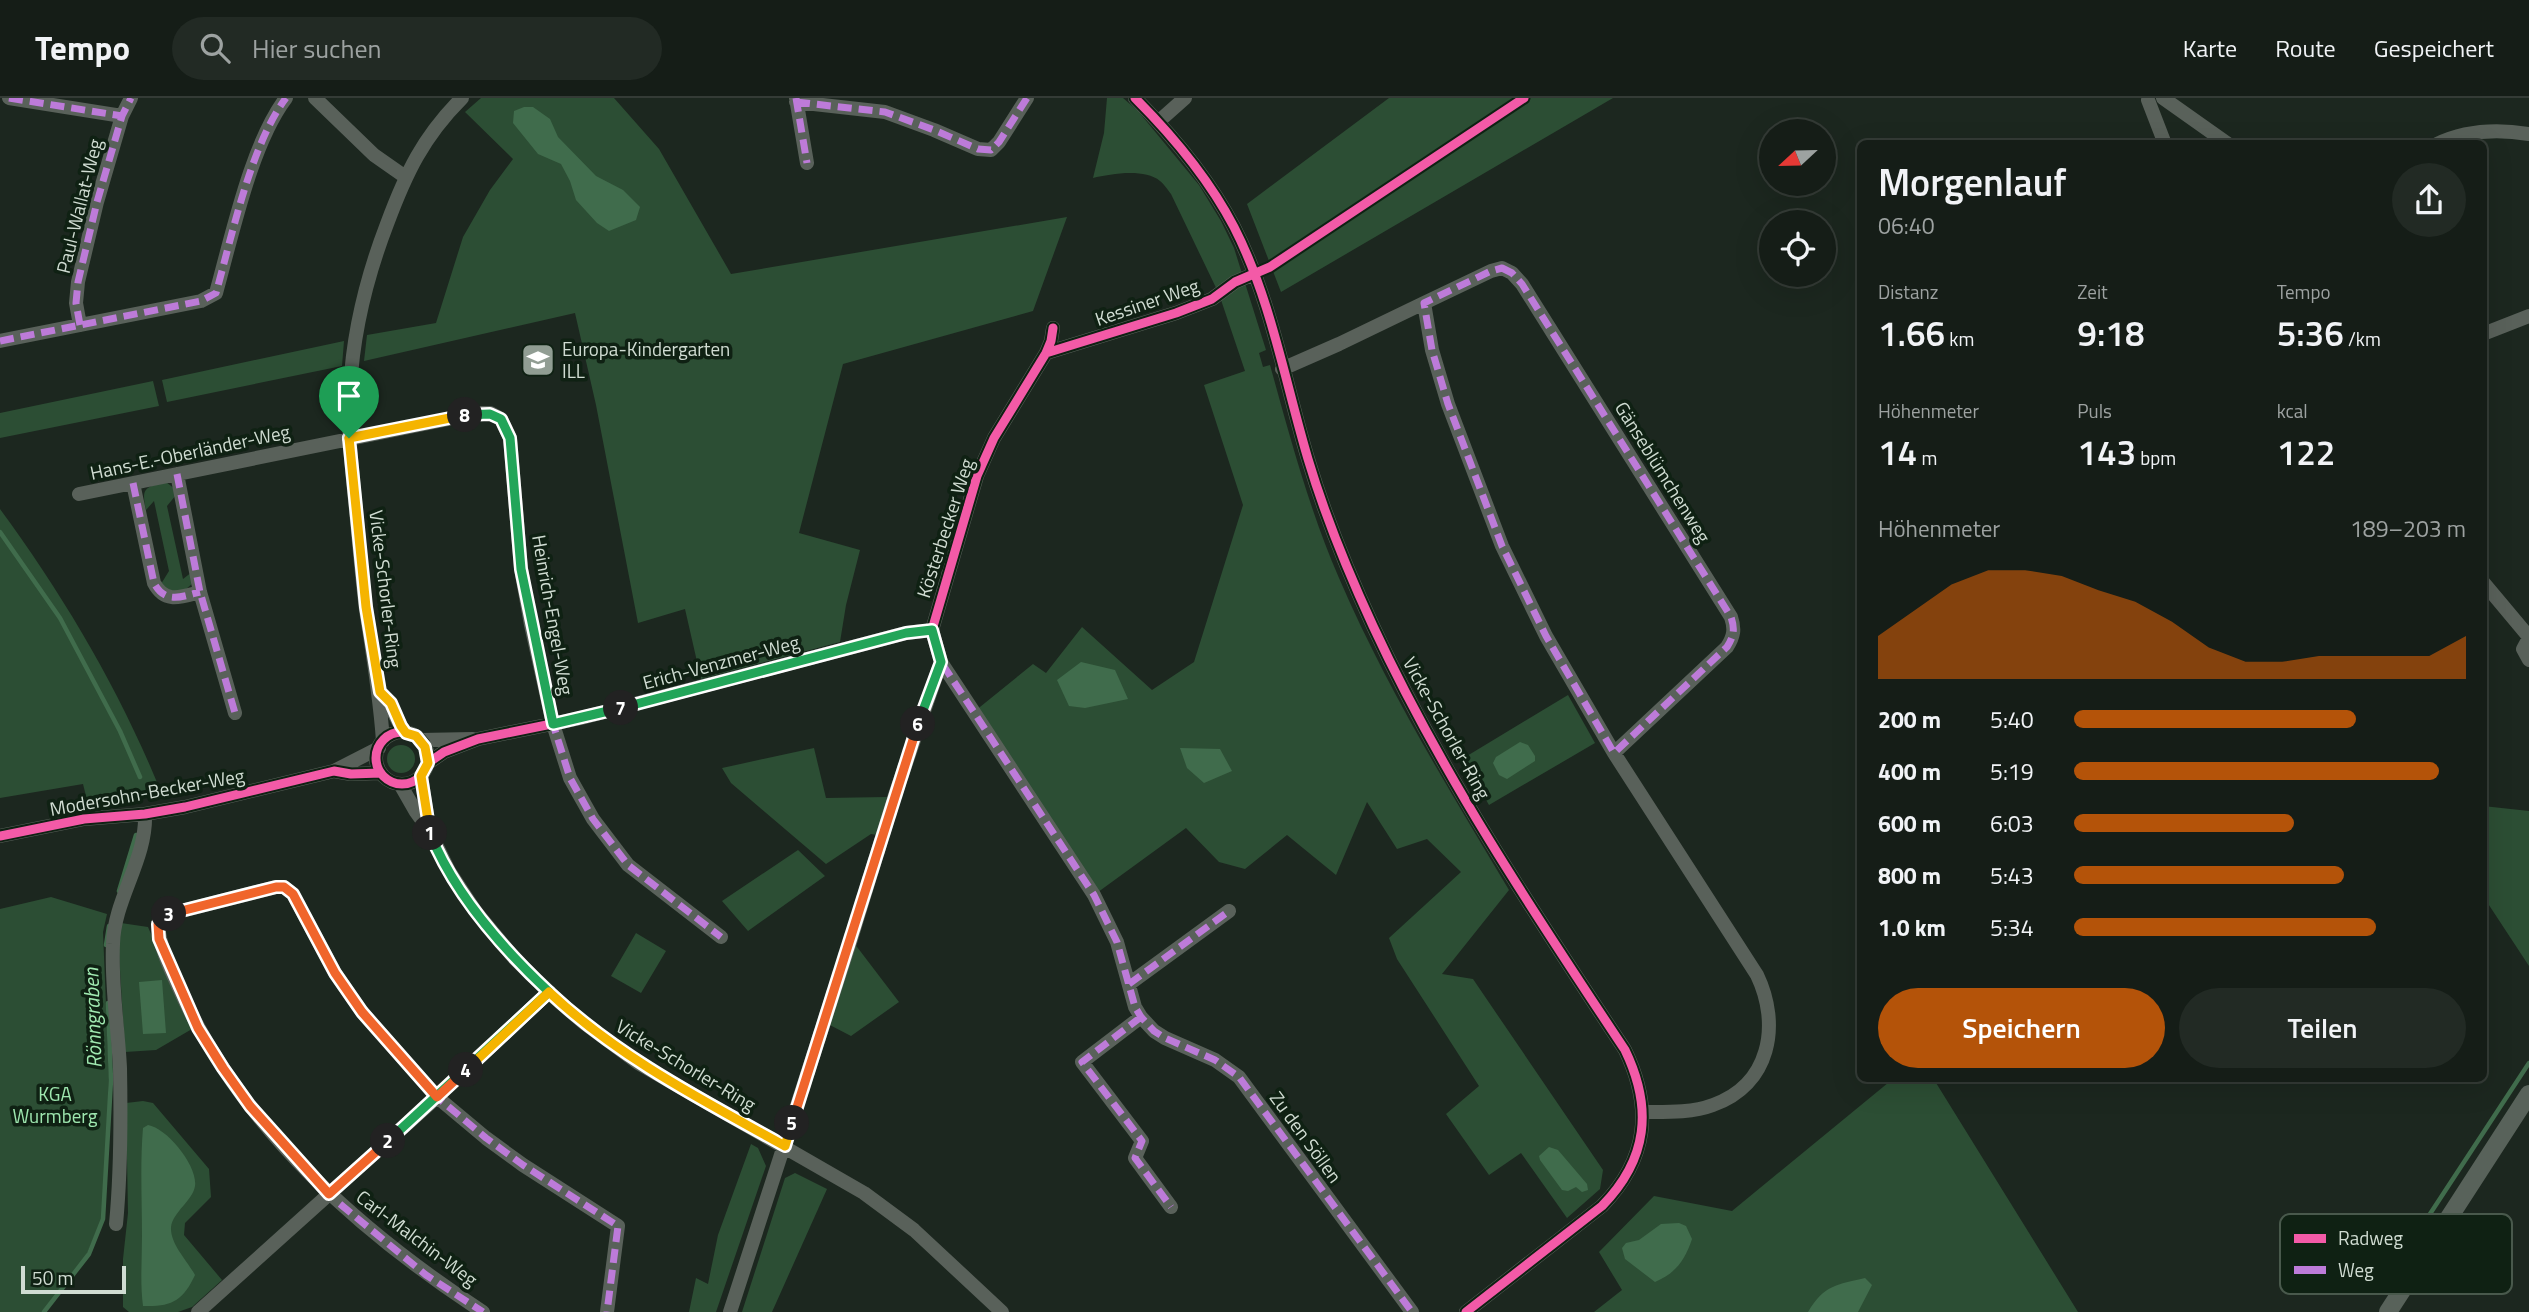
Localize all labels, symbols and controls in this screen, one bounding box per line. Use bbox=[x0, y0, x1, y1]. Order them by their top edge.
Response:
search box bbox=[172, 17, 662, 80]
text: Tempo bbox=[35, 23, 130, 73]
icon: search bbox=[196, 29, 234, 67]
text: Hier suchen bbox=[252, 29, 382, 68]
text: Karte bbox=[2183, 30, 2237, 66]
text: Route bbox=[2275, 30, 2336, 66]
text: Gespeichert bbox=[2374, 30, 2494, 66]
north arrow bbox=[1759, 119, 1836, 196]
map controls bbox=[1759, 119, 1836, 287]
street label: Paul-Wallat-Weg bbox=[48, 135, 109, 276]
text: Morgenlauf bbox=[1878, 153, 2066, 211]
button: share bbox=[2392, 163, 2466, 237]
text: 06:40 bbox=[1878, 208, 1935, 243]
button: locate bbox=[1759, 210, 1836, 287]
street label: Kessiner Weg bbox=[1091, 270, 1203, 333]
text: Distanz bbox=[1878, 277, 1938, 306]
text: Zeit bbox=[2077, 277, 2108, 306]
text: Tempo bbox=[2277, 277, 2330, 306]
text: 1.66 bbox=[1878, 306, 1945, 360]
text: 9:18 bbox=[2077, 306, 2145, 360]
text: 5:36 bbox=[2277, 306, 2344, 360]
text: km bbox=[1945, 324, 1974, 353]
text: /km bbox=[2344, 324, 2381, 353]
place label: Europa-Kindergarten ILL bbox=[562, 334, 730, 385]
school or university icon: Europa-Kindergarten ILL bbox=[519, 341, 557, 379]
pin bbox=[319, 366, 379, 438]
icon: arrive bbox=[330, 377, 368, 415]
street label: Gänseblümchenweg bbox=[1608, 395, 1719, 548]
text: Höhenmeter bbox=[1878, 396, 1979, 425]
text: Puls bbox=[2077, 396, 2112, 425]
text: kcal bbox=[2277, 396, 2308, 425]
pin: 8 bbox=[448, 398, 482, 432]
text: 8 bbox=[459, 400, 470, 429]
street label: Hans-E.-Oberländer-Weg bbox=[87, 416, 293, 487]
text: 14 bbox=[1878, 425, 1917, 479]
text: 143 bbox=[2077, 425, 2136, 479]
text: 122 bbox=[2277, 425, 2335, 479]
text: m bbox=[1917, 443, 1937, 472]
text: bpm bbox=[2136, 443, 2176, 472]
street label: Kösterbecker Weg bbox=[908, 454, 981, 601]
street label: Vicke-Schorler-Ring bbox=[362, 508, 411, 670]
text: Höhenmeter bbox=[1878, 511, 2000, 546]
text: 189–203 m bbox=[2350, 511, 2466, 546]
street label: Heinrich-Engel-Weg bbox=[525, 532, 582, 698]
street label: Erich-Venzmer-Weg bbox=[639, 627, 803, 696]
street label: Vicke-Schorler-Ring bbox=[1396, 651, 1499, 805]
pin: 7 bbox=[604, 690, 638, 726]
text: 7 bbox=[615, 693, 626, 722]
text: 200 m bbox=[1878, 702, 1941, 737]
text: 5:40 bbox=[1990, 702, 2034, 737]
pin: 6 bbox=[900, 706, 936, 742]
text: 6 bbox=[912, 709, 923, 738]
text: 400 m bbox=[1878, 754, 1941, 789]
text: 5:19 bbox=[1990, 754, 2034, 789]
street label: Modersohn-Becker-Weg bbox=[47, 760, 247, 823]
text: 600 m bbox=[1878, 806, 1941, 841]
text: 6:03 bbox=[1990, 806, 2034, 841]
pin: 1 bbox=[412, 816, 448, 850]
text: 1 bbox=[424, 818, 435, 847]
text: 800 m bbox=[1878, 858, 1941, 893]
text: 5:43 bbox=[1990, 858, 2034, 893]
pin: 3 bbox=[152, 896, 186, 932]
text: 3 bbox=[163, 899, 174, 928]
text: 1.0 km bbox=[1878, 910, 1946, 945]
text: 5:34 bbox=[1990, 910, 2034, 945]
water label: Rönngraben bbox=[74, 967, 110, 1069]
button: Speichern bbox=[1878, 988, 2165, 1068]
button: Teilen bbox=[2179, 988, 2466, 1068]
street label: Vicke-Schorler-Ring bbox=[611, 1011, 762, 1118]
pin: 4 bbox=[448, 1052, 484, 1088]
text: 4 bbox=[460, 1055, 471, 1084]
park label: KGA Wurmberg bbox=[13, 1079, 98, 1130]
street label: Zu den Söllen bbox=[1263, 1085, 1350, 1189]
pin: 5 bbox=[774, 1105, 810, 1140]
text: 5 bbox=[786, 1108, 797, 1137]
pin: 2 bbox=[370, 1124, 406, 1158]
text: 2 bbox=[382, 1126, 393, 1155]
street label: Carl-Malchin-Weg bbox=[350, 1182, 484, 1293]
legend bbox=[2280, 1214, 2512, 1294]
text: Radweg bbox=[2338, 1223, 2403, 1252]
text: Weg bbox=[2338, 1255, 2374, 1284]
scale bar bbox=[21, 1263, 126, 1295]
text: 50 m bbox=[32, 1263, 73, 1292]

